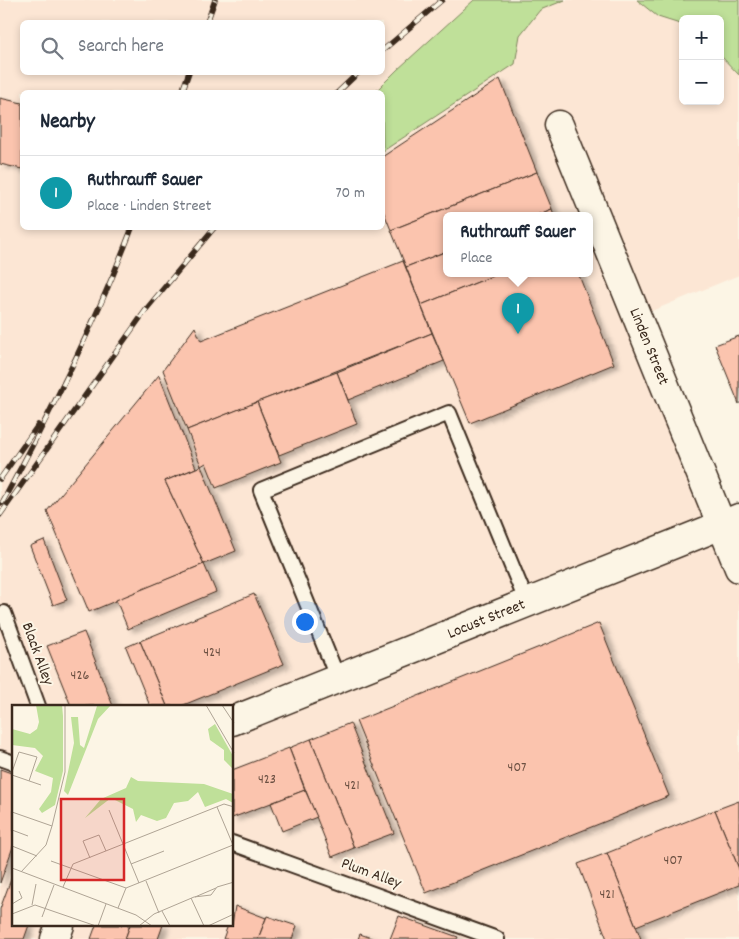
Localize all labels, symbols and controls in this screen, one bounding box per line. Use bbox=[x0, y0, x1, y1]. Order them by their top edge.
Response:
map controls bbox=[679, 15, 724, 105]
button: + bbox=[679, 15, 724, 60]
search box bbox=[20, 20, 385, 75]
icon: search bbox=[38, 34, 66, 62]
text: Search here bbox=[78, 34, 164, 61]
button: − bbox=[679, 60, 724, 105]
text: Nearby bbox=[40, 108, 95, 138]
text: Ruthrauff Sauer bbox=[87, 168, 202, 195]
text: 1 bbox=[54, 182, 58, 205]
text: 70 m bbox=[335, 182, 365, 205]
text: Place · Linden Street bbox=[87, 195, 211, 218]
popup bbox=[443, 212, 593, 277]
text: Ruthrauff Sauer bbox=[460, 220, 576, 247]
text: Place bbox=[460, 247, 492, 270]
pin: 1 bbox=[502, 293, 534, 334]
street label: Linden Street bbox=[623, 304, 675, 389]
street label: Locust Street bbox=[444, 593, 529, 645]
your location bbox=[292, 609, 318, 635]
street label: Black Alley bbox=[15, 619, 59, 689]
house number: 424 bbox=[203, 643, 221, 663]
house number: 426 bbox=[71, 666, 90, 686]
inset map bbox=[12, 705, 234, 926]
house number: 407 bbox=[508, 758, 526, 778]
house number: 423 bbox=[258, 770, 276, 790]
house number: 421 bbox=[345, 776, 360, 796]
house number: 407 bbox=[664, 851, 682, 871]
street label: Plum Alley bbox=[338, 853, 405, 896]
house number: 421 bbox=[600, 885, 615, 905]

